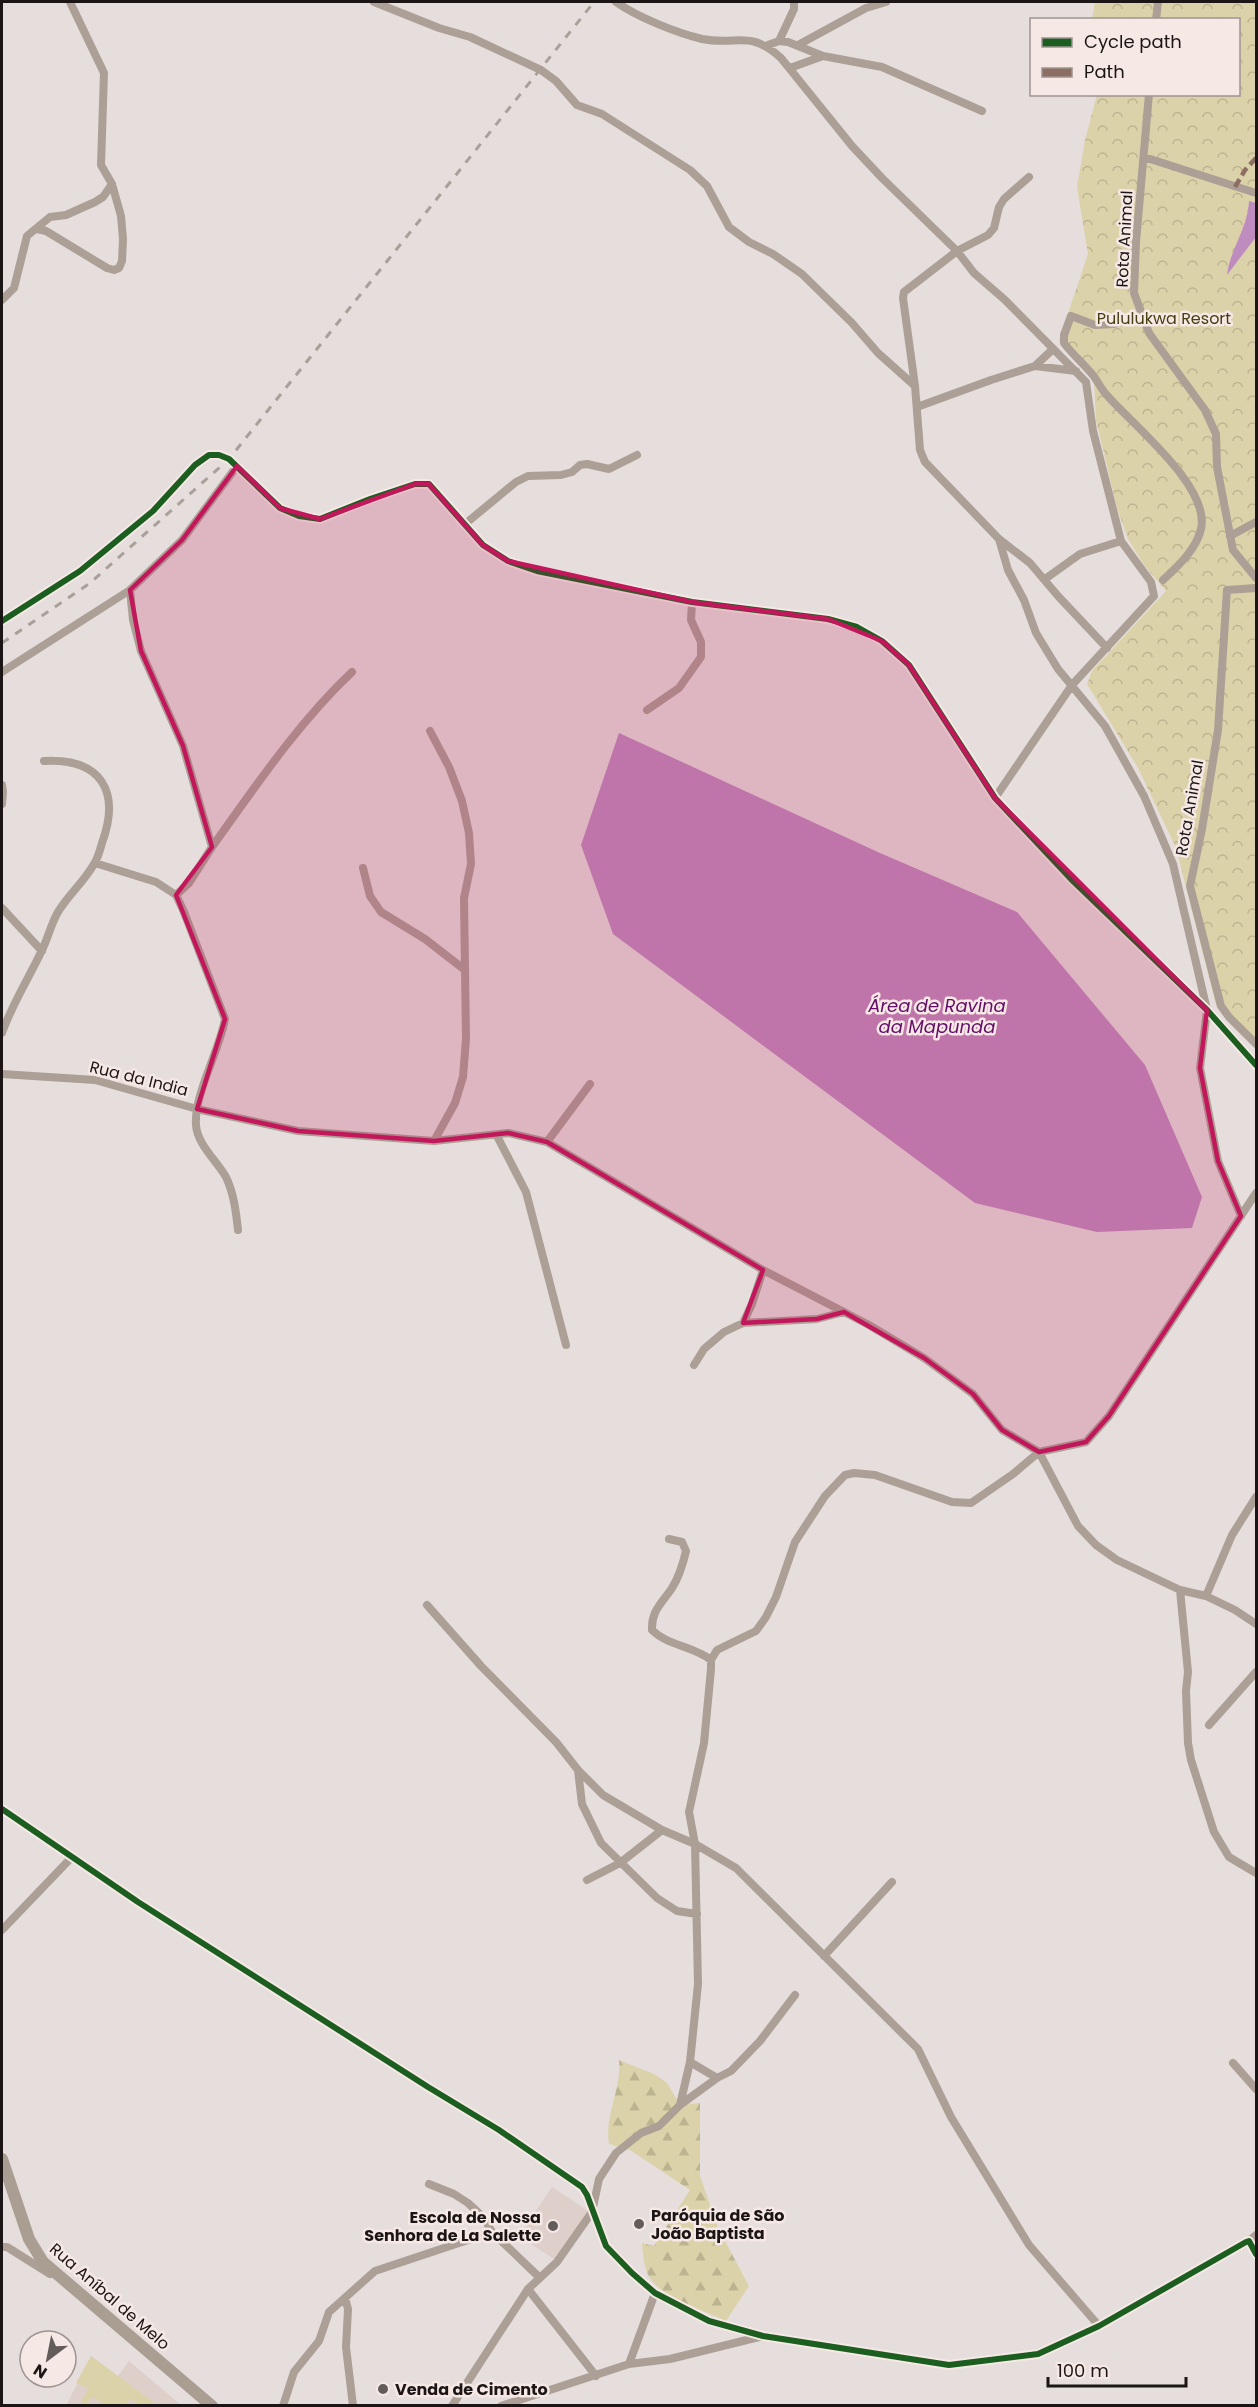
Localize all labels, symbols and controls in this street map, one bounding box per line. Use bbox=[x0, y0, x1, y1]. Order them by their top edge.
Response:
legend bbox=[1030, 18, 1240, 96]
text: Cycle path bbox=[1084, 29, 1182, 54]
text: Path bbox=[1084, 59, 1125, 84]
street label: Rota Animal bbox=[1110, 190, 1139, 288]
park label: Pululukwa Resort bbox=[1097, 307, 1231, 330]
street label: Rota Animal bbox=[1170, 758, 1209, 858]
water label: Área de Ravina da Mapunda bbox=[867, 993, 1006, 1039]
street label: Rua da India bbox=[87, 1055, 191, 1102]
place label: Paróquia de São João Baptista bbox=[651, 2204, 785, 2245]
place label: Escola de Nossa Senhora de La Salette bbox=[364, 2206, 541, 2247]
marker: Paróquia de São João Baptista bbox=[632, 2217, 646, 2231]
marker: Escola de Nossa Senhora de La Salette bbox=[546, 2219, 560, 2233]
street label: Rua Aníbal de Melo bbox=[44, 2238, 175, 2355]
north arrow bbox=[18, 2329, 78, 2389]
scale bar bbox=[1048, 2350, 1186, 2388]
text: N bbox=[29, 2358, 52, 2384]
text: 100 m bbox=[1057, 2358, 1109, 2383]
place label: Venda de Cimento bbox=[395, 2378, 548, 2401]
marker: Venda de Cimento bbox=[376, 2382, 390, 2396]

